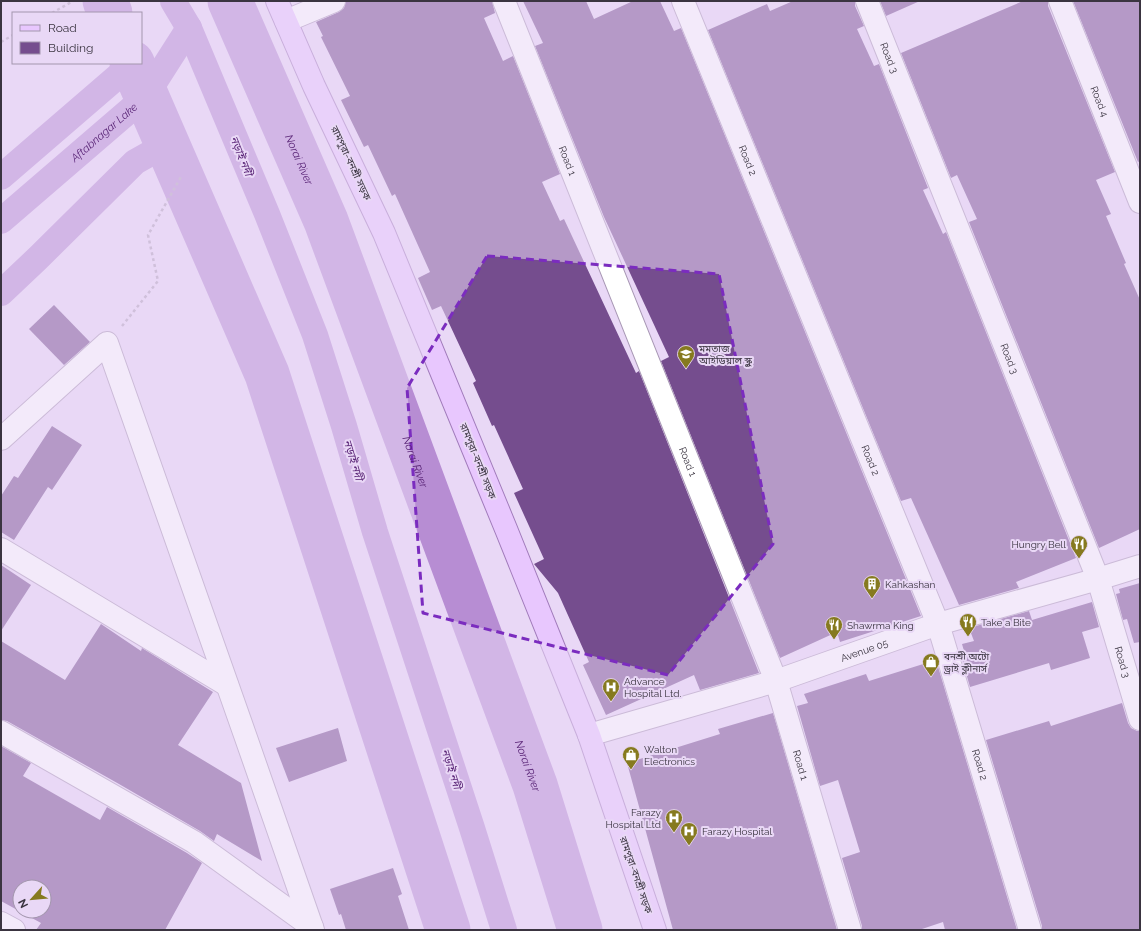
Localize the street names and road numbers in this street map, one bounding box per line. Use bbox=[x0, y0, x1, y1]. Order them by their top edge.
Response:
street label: Road 3 bbox=[879, 41, 901, 75]
street label: Road 4 bbox=[1089, 84, 1111, 119]
street label: রামপুরা-বনশ্রী সড়ক bbox=[328, 123, 373, 203]
street label: Road 2 bbox=[737, 143, 759, 177]
street label: Road 1 bbox=[557, 144, 579, 178]
street label: Road 3 bbox=[999, 342, 1021, 375]
street label: রামপুরা-বনশ্রী সড়ক bbox=[456, 421, 499, 502]
street label: Road 2 bbox=[860, 443, 882, 477]
street label: Road 1 bbox=[677, 445, 699, 479]
street label: Avenue 05 bbox=[839, 636, 890, 663]
street label: Road 3 bbox=[1113, 645, 1133, 679]
street label: Road 2 bbox=[970, 748, 990, 781]
street label: Road 1 bbox=[791, 749, 811, 782]
street label: রামপুরা-বনশ্রী সড়ক bbox=[616, 834, 655, 916]

